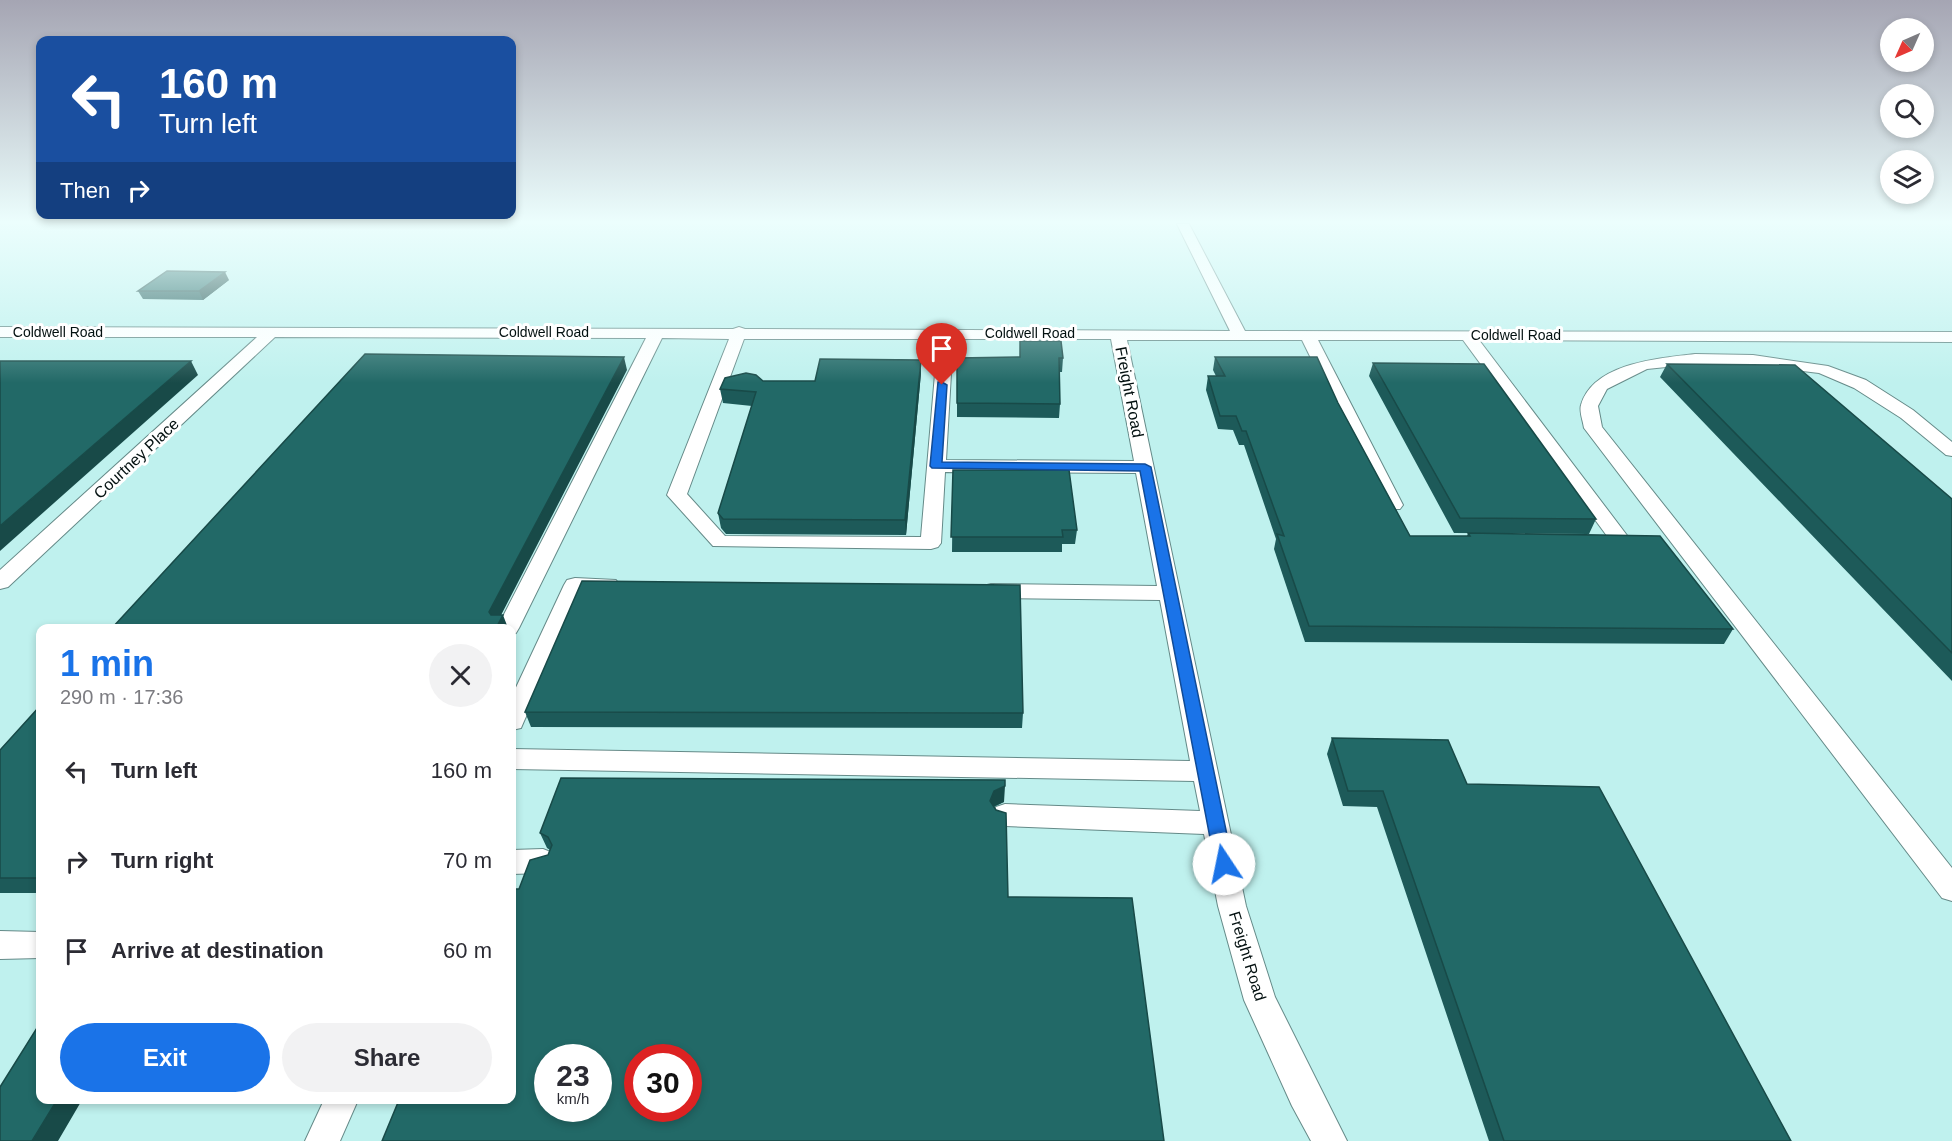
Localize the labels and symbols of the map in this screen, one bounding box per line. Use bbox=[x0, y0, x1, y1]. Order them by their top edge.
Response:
north arrow bbox=[1880, 18, 1934, 72]
pin bbox=[916, 323, 967, 385]
street label: Coldwell Road bbox=[13, 324, 103, 340]
street label: Coldwell Road bbox=[499, 324, 589, 340]
street label: Coldwell Road bbox=[985, 325, 1075, 341]
street label: Coldwell Road bbox=[1471, 327, 1561, 343]
street label: Freight Road bbox=[1112, 345, 1147, 439]
street label: Courtney Place bbox=[91, 415, 182, 502]
position arrow bbox=[1192, 832, 1256, 896]
street label: Freight Road bbox=[1226, 909, 1269, 1003]
speed limit sign: 30 bbox=[624, 1044, 702, 1122]

